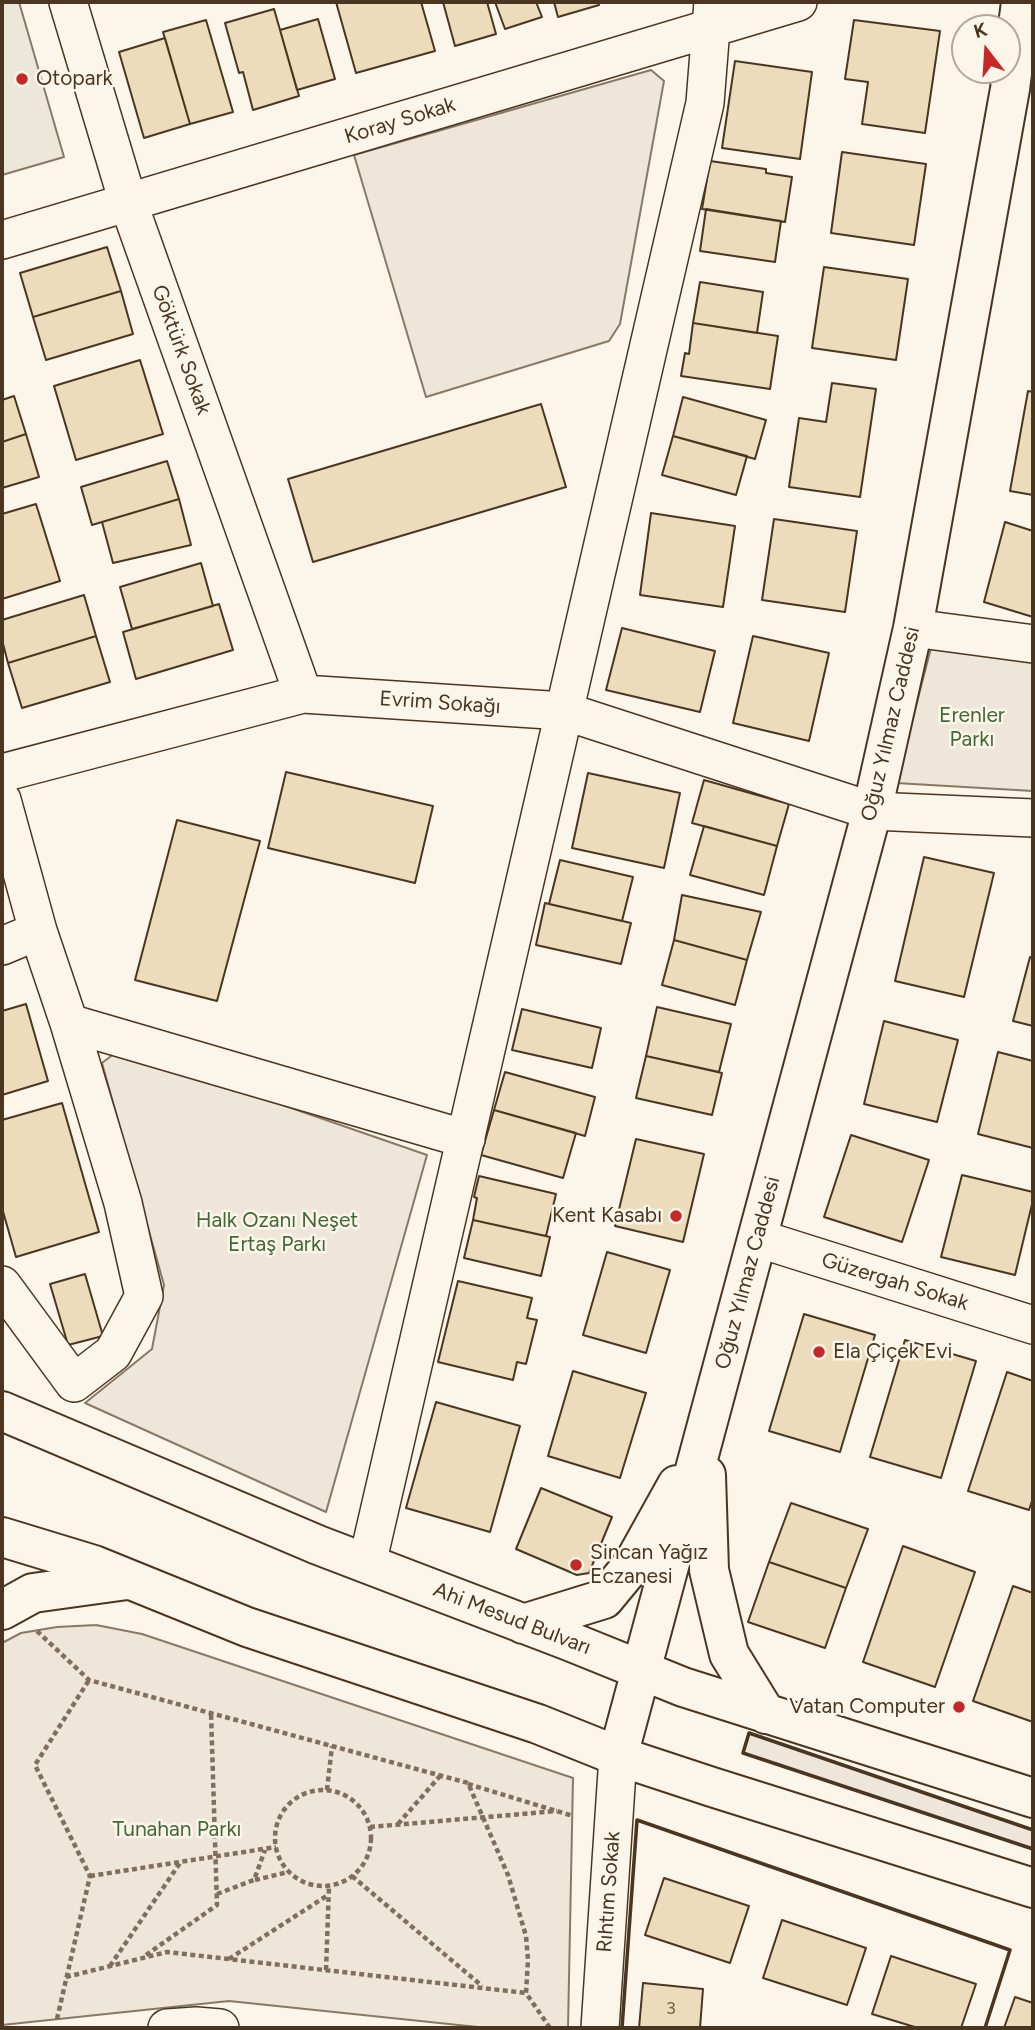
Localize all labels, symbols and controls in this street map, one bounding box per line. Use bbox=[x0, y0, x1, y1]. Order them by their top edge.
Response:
north arrow bbox=[951, 14, 1021, 84]
text: K bbox=[971, 18, 990, 43]
place label: Otopark bbox=[36, 66, 113, 92]
marker: Otopark bbox=[14, 71, 30, 87]
street label: Koray Sokak bbox=[342, 92, 458, 150]
street label: Göktürk Sokak bbox=[146, 282, 216, 418]
street label: Oğuz Yılmaz Caddesi bbox=[856, 624, 926, 824]
street label: Evrim Sokağı bbox=[379, 686, 501, 720]
park label: Erenler Parkı bbox=[939, 703, 1005, 753]
street label: Oğuz Yılmaz Caddesi bbox=[710, 1174, 786, 1372]
place label: Kent Kasabı bbox=[552, 1203, 662, 1229]
park label: Halk Ozanı Neşet Ertaş Parkı bbox=[196, 1208, 358, 1258]
marker: Kent Kasabı bbox=[668, 1208, 684, 1224]
street label: Güzergah Sokak bbox=[818, 1248, 972, 1316]
place label: Ela Çiçek Evi bbox=[833, 1339, 952, 1365]
marker: Ela Çiçek Evi bbox=[811, 1344, 827, 1360]
place label: Sincan Yağız Eczanesi bbox=[590, 1540, 708, 1590]
marker: Sincan Yağız Eczanesi bbox=[568, 1557, 584, 1573]
street label: Ahi Mesud Bulvarı bbox=[430, 1577, 594, 1661]
place label: Vatan Computer bbox=[789, 1694, 945, 1720]
marker: Vatan Computer bbox=[951, 1699, 967, 1715]
park label: Tunahan Parkı bbox=[113, 1817, 241, 1843]
street label: Rıhtım Sokak bbox=[592, 1831, 626, 1953]
house number: 3 bbox=[666, 1998, 676, 2020]

